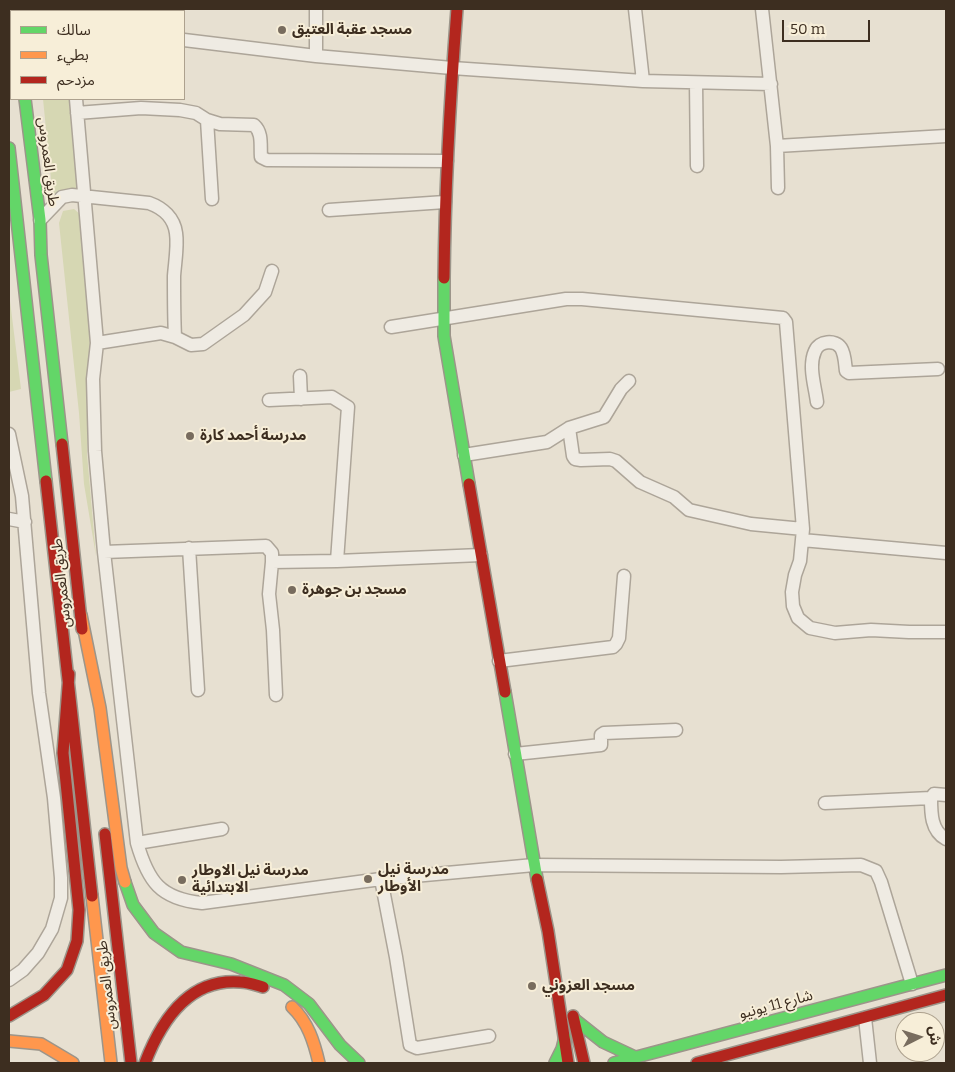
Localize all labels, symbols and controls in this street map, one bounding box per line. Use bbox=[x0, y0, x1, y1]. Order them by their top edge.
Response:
legend bbox=[10, 10, 185, 100]
scale bar bbox=[785, 10, 872, 42]
text: 50 m bbox=[790, 20, 825, 38]
text: سالك bbox=[57, 21, 91, 39]
place label: مسجد عقبة العتيق bbox=[292, 21, 412, 39]
marker: مسجد عقبة العتيق bbox=[276, 24, 288, 36]
text: بطيء bbox=[57, 46, 89, 64]
text: مزدحم bbox=[57, 71, 95, 89]
street label: طريق العمروس bbox=[34, 116, 62, 208]
place label: مدرسة أحمد كارة bbox=[200, 427, 307, 445]
marker: مدرسة أحمد كارة bbox=[184, 430, 196, 442]
street label: طريق العمروس bbox=[48, 537, 76, 629]
place label: مسجد بن جوهرة bbox=[302, 581, 407, 599]
marker: مسجد بن جوهرة bbox=[286, 584, 298, 596]
place label: مدرسة نيل الأوطار bbox=[378, 861, 449, 896]
place label: مدرسة نيل الاوطار الابتدائية bbox=[192, 862, 309, 897]
marker: مدرسة نيل الأوطار bbox=[362, 873, 374, 885]
marker: مدرسة نيل الاوطار الابتدائية bbox=[176, 874, 188, 886]
street label: طريق العمروس bbox=[93, 939, 121, 1031]
place label: مسجد العزوني bbox=[542, 977, 635, 995]
marker: مسجد العزوني bbox=[526, 980, 538, 992]
street label: شارع 11 يونيو bbox=[737, 987, 815, 1023]
north arrow bbox=[895, 1012, 945, 1062]
text: ش bbox=[925, 1025, 944, 1046]

